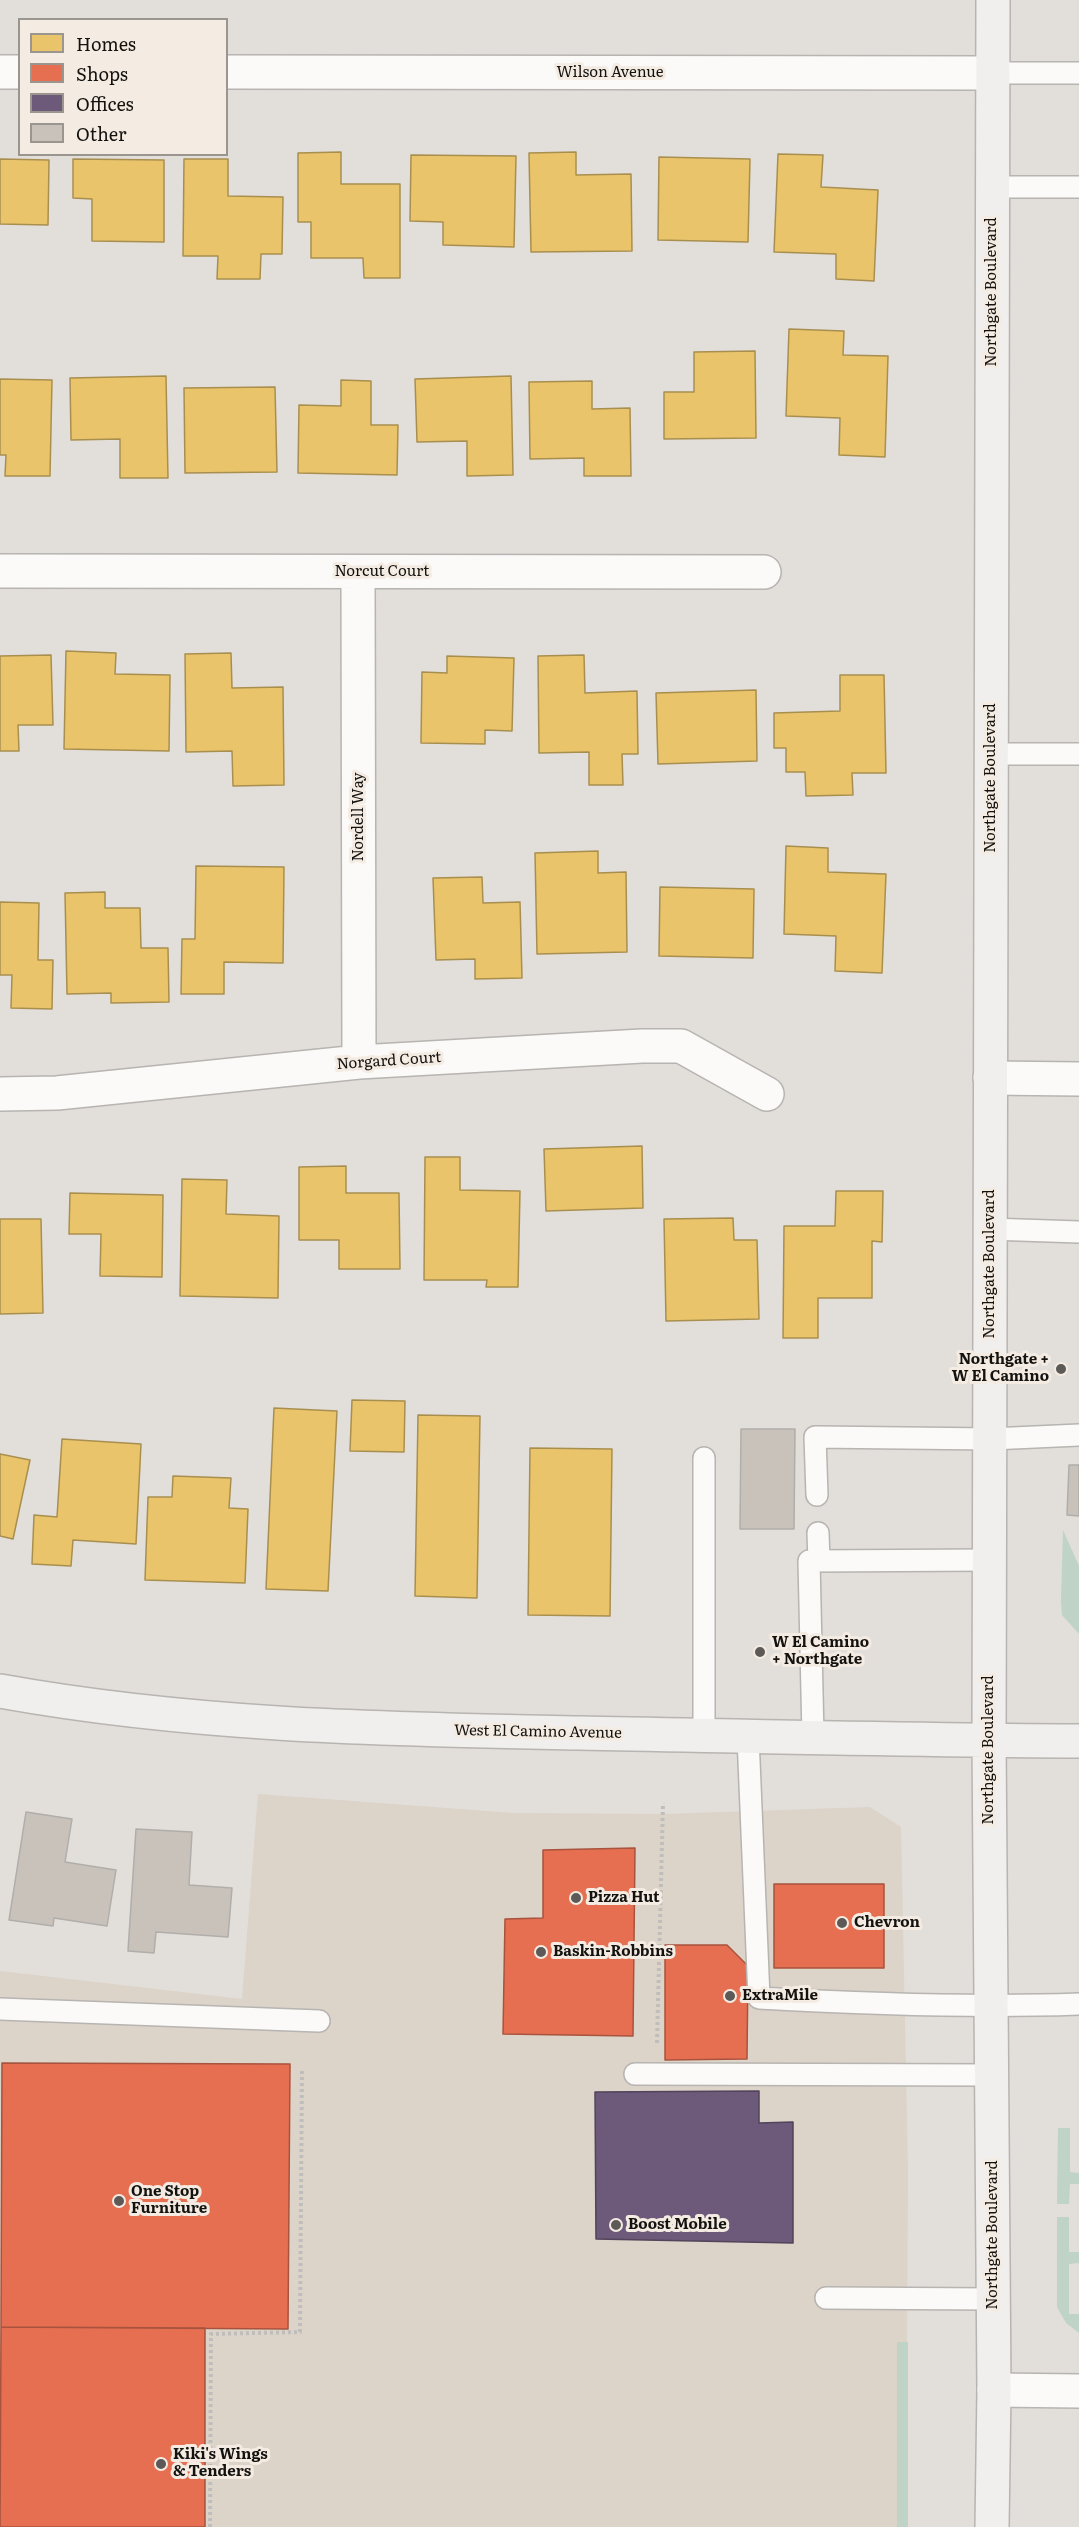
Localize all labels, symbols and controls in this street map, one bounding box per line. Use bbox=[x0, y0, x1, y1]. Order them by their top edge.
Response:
legend bbox=[18, 18, 228, 156]
text: Homes bbox=[76, 30, 136, 57]
text: Shops bbox=[76, 60, 128, 87]
street label: Wilson Avenue bbox=[556, 64, 664, 82]
text: Offices bbox=[76, 90, 134, 117]
text: Other bbox=[76, 120, 126, 147]
street label: Northgate Boulevard bbox=[983, 217, 1001, 367]
street label: Norcut Court bbox=[335, 563, 429, 581]
street label: Northgate Boulevard bbox=[982, 703, 1000, 853]
street label: Nordell Way bbox=[350, 772, 368, 862]
street label: Norgard Court bbox=[336, 1048, 442, 1074]
street label: Northgate Boulevard bbox=[981, 1189, 999, 1339]
place label: Northgate + W El Camino bbox=[952, 1351, 1049, 1386]
marker: Northgate + W El Camino bbox=[1054, 1362, 1068, 1376]
place label: W El Camino + Northgate bbox=[772, 1634, 869, 1669]
marker: W El Camino + Northgate bbox=[753, 1645, 767, 1659]
street label: Northgate Boulevard bbox=[980, 1675, 998, 1825]
street label: West El Camino Avenue bbox=[454, 1722, 622, 1742]
place label: Pizza Hut bbox=[588, 1889, 660, 1907]
marker: Pizza Hut bbox=[569, 1891, 583, 1905]
place label: Chevron bbox=[854, 1914, 920, 1932]
marker: Chevron bbox=[835, 1916, 849, 1930]
place label: Baskin-Robbins bbox=[553, 1943, 673, 1961]
marker: Baskin-Robbins bbox=[534, 1945, 548, 1959]
place label: ExtraMile bbox=[742, 1987, 818, 2005]
marker: ExtraMile bbox=[723, 1989, 737, 2003]
street label: Northgate Boulevard bbox=[984, 2160, 1002, 2310]
place label: One Stop Furniture bbox=[131, 2183, 207, 2218]
marker: One Stop Furniture bbox=[112, 2194, 126, 2208]
place label: Boost Mobile bbox=[628, 2216, 727, 2234]
marker: Boost Mobile bbox=[609, 2218, 623, 2232]
place label: Kiki's Wings & Tenders bbox=[173, 2446, 268, 2481]
marker: Kiki's Wings & Tenders bbox=[154, 2457, 168, 2471]

